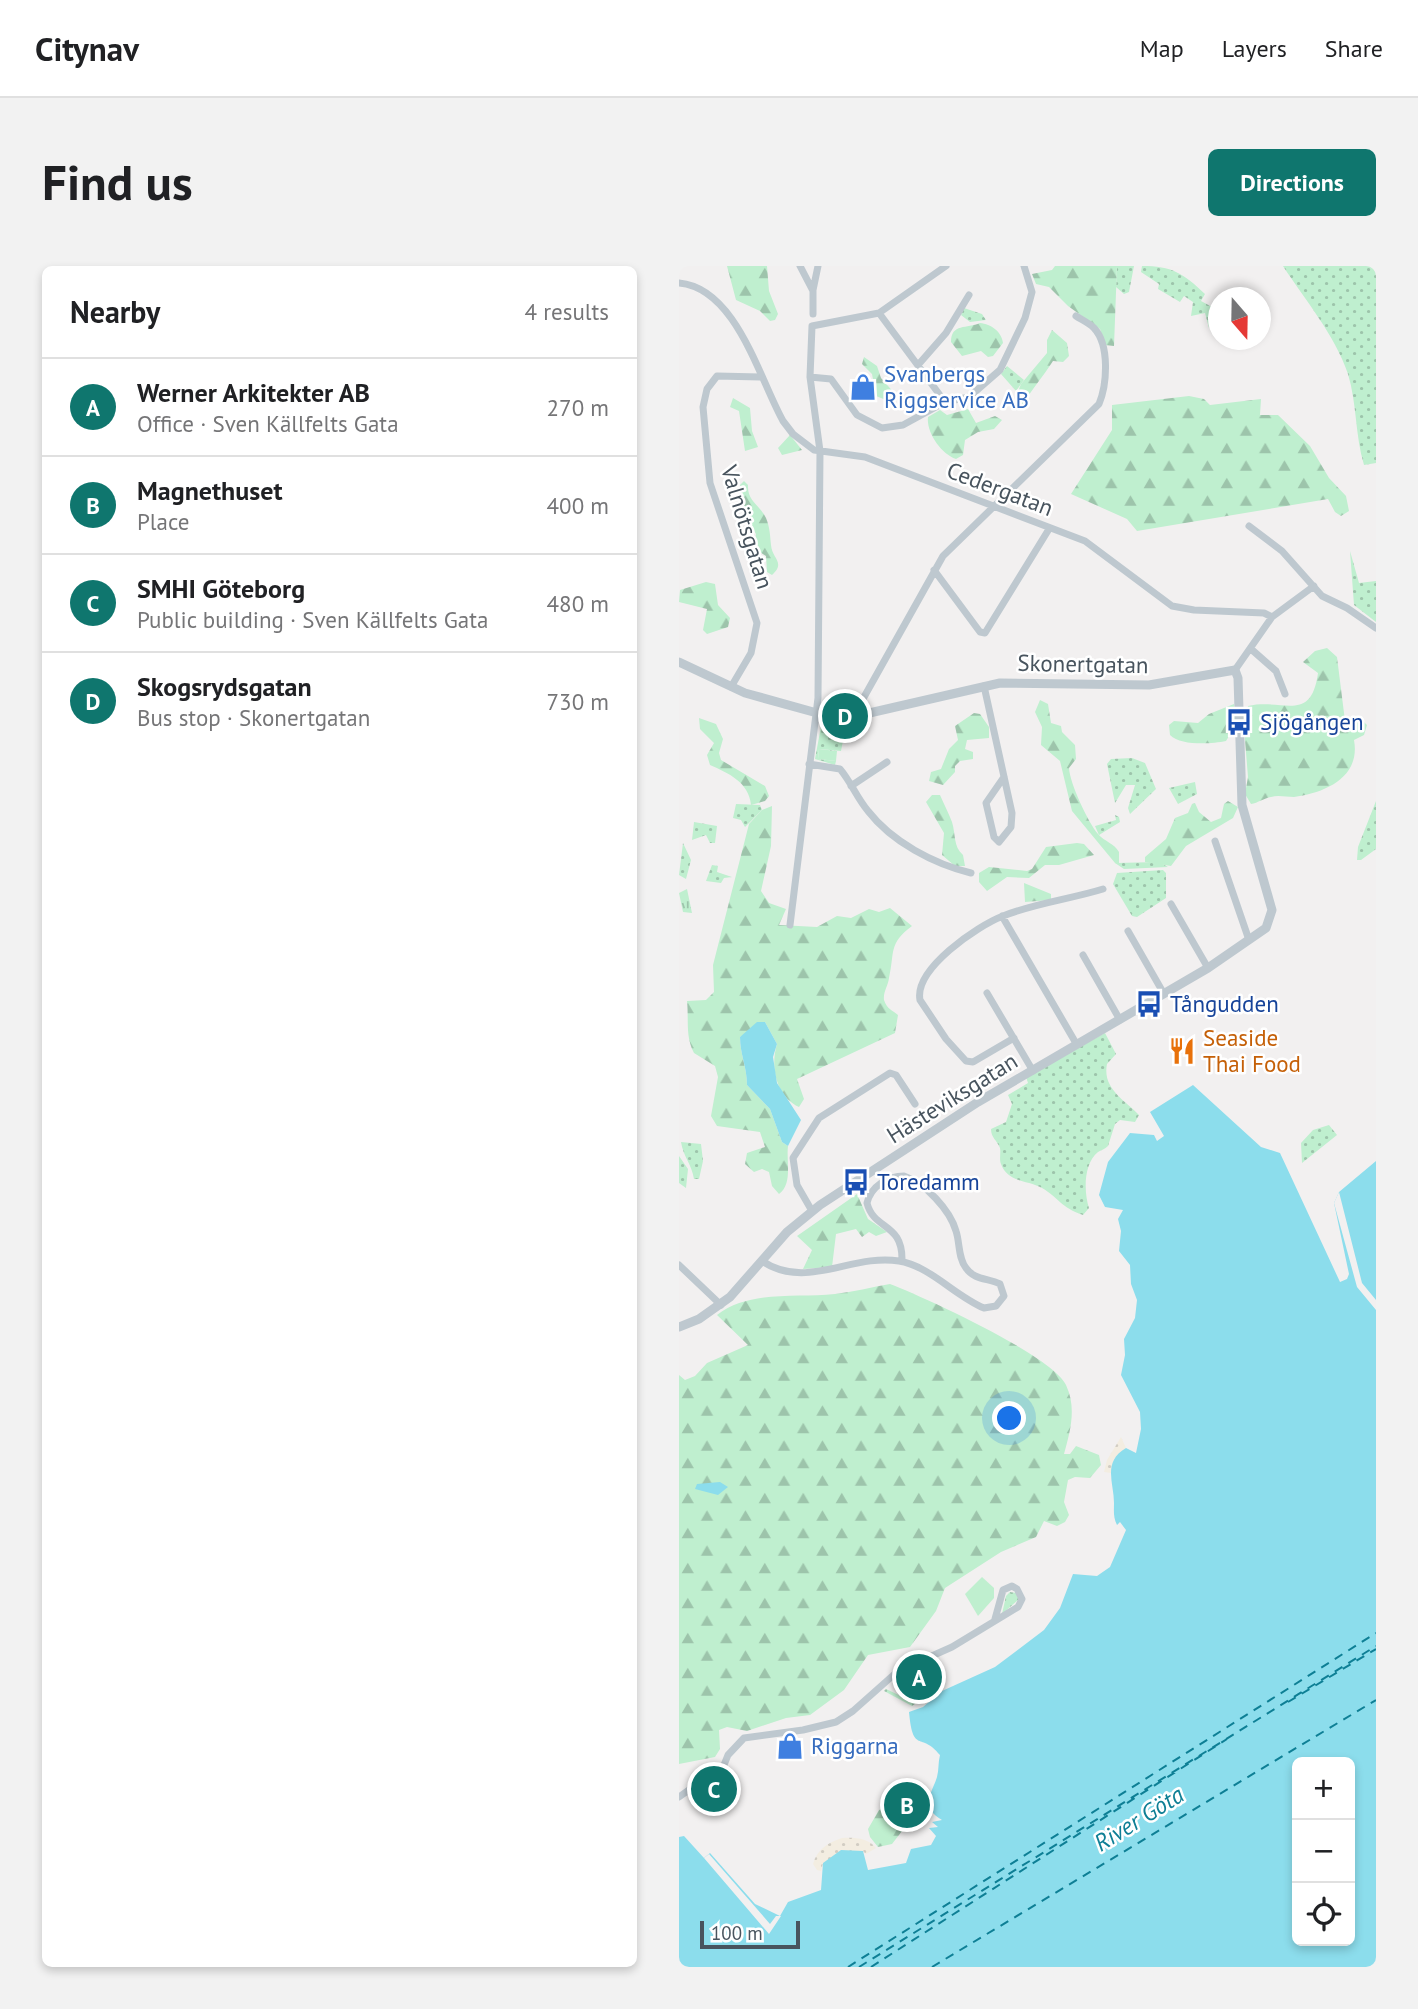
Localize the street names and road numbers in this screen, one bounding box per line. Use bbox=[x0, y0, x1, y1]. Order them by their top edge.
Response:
street label: Cedergatan bbox=[943, 455, 1057, 522]
street label: Valnötsgatan bbox=[715, 460, 780, 592]
street label: Skonertgatan bbox=[1017, 648, 1149, 679]
street label: Hästeviksgatan bbox=[881, 1046, 1022, 1149]

